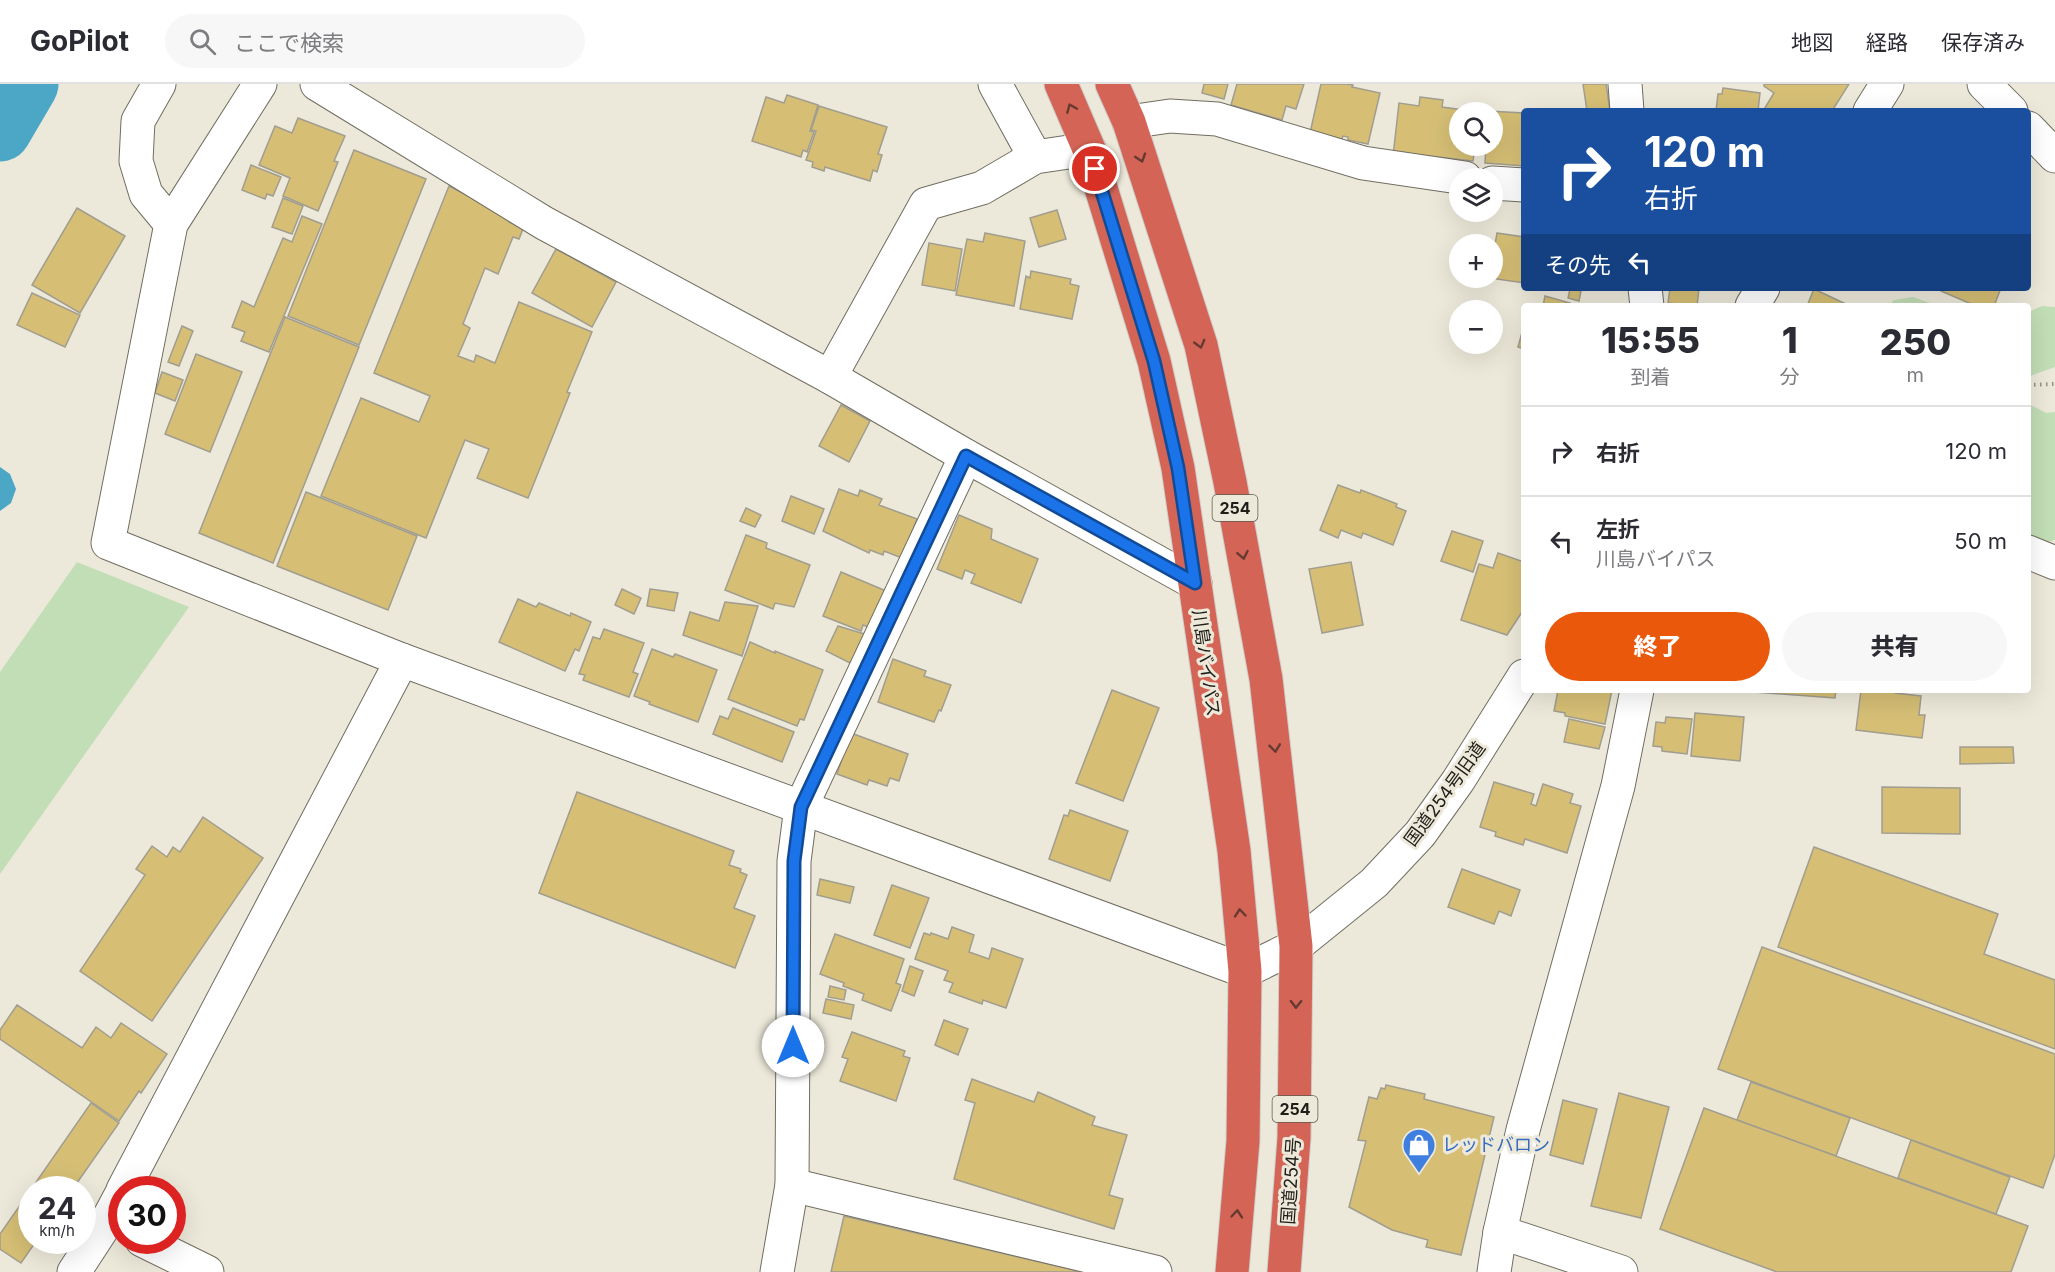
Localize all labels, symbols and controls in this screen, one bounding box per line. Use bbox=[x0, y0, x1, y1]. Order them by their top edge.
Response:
search box bbox=[165, 14, 585, 68]
text: GoPilot bbox=[30, 24, 129, 58]
icon: search bbox=[186, 25, 219, 58]
text: ここで検索 bbox=[234, 30, 344, 56]
text: 地図 bbox=[1791, 30, 1833, 55]
text: 経路 bbox=[1866, 30, 1908, 55]
text: 保存済み bbox=[1941, 30, 2025, 55]
map controls bbox=[1449, 102, 1503, 354]
button: search bbox=[1449, 102, 1503, 156]
one-way arrow bbox=[1066, 103, 1078, 114]
text: 120 m bbox=[1644, 126, 1765, 177]
icon: right bbox=[1545, 132, 1623, 210]
pin bbox=[1069, 143, 1120, 194]
icon: arrive bbox=[1078, 152, 1111, 185]
one-way arrow bbox=[1134, 152, 1146, 163]
button: layers bbox=[1449, 168, 1503, 222]
text: 右折 bbox=[1644, 182, 1698, 215]
button: + bbox=[1449, 234, 1503, 288]
icon: left bbox=[1623, 246, 1656, 279]
text: その先 bbox=[1545, 252, 1611, 278]
button: − bbox=[1449, 300, 1503, 354]
text: 15:55 bbox=[1601, 318, 1700, 362]
text: 1 bbox=[1782, 318, 1798, 362]
text: 250 bbox=[1880, 320, 1951, 364]
one-way arrow bbox=[1192, 339, 1205, 349]
text: m bbox=[1907, 363, 1924, 387]
text: 到着 bbox=[1630, 365, 1670, 389]
text: 分 bbox=[1780, 365, 1800, 389]
icon: right bbox=[1545, 435, 1578, 468]
text: 120 m bbox=[1945, 438, 2007, 464]
text: 右折 bbox=[1596, 440, 1640, 466]
road number: 254 bbox=[1212, 495, 1258, 521]
text: 左折 bbox=[1596, 516, 1640, 542]
icon: left bbox=[1545, 525, 1578, 558]
text: 50 m bbox=[1954, 528, 2007, 554]
text: 川島バイパス bbox=[1596, 547, 1716, 571]
one-way arrow bbox=[1236, 550, 1249, 560]
street label: 川島バイパス bbox=[1189, 608, 1224, 718]
button: 終了 bbox=[1545, 612, 1770, 681]
button: 共有 bbox=[1782, 612, 2007, 681]
street label: 国道254号旧道 bbox=[1400, 738, 1489, 850]
one-way arrow bbox=[1268, 743, 1280, 752]
one-way arrow bbox=[1234, 908, 1247, 917]
one-way arrow bbox=[1290, 1000, 1302, 1009]
position arrow bbox=[761, 1014, 825, 1078]
road number: 254 bbox=[1272, 1096, 1318, 1122]
shop icon: レッドバロン bbox=[1401, 1127, 1437, 1174]
place label: レッドバロン bbox=[1442, 1134, 1550, 1155]
street label: 国道254号 bbox=[1277, 1137, 1304, 1225]
speed limit sign: 30 bbox=[108, 1176, 186, 1254]
text: 24 bbox=[38, 1190, 76, 1226]
one-way arrow bbox=[1230, 1209, 1243, 1218]
text: km/h bbox=[39, 1221, 75, 1240]

